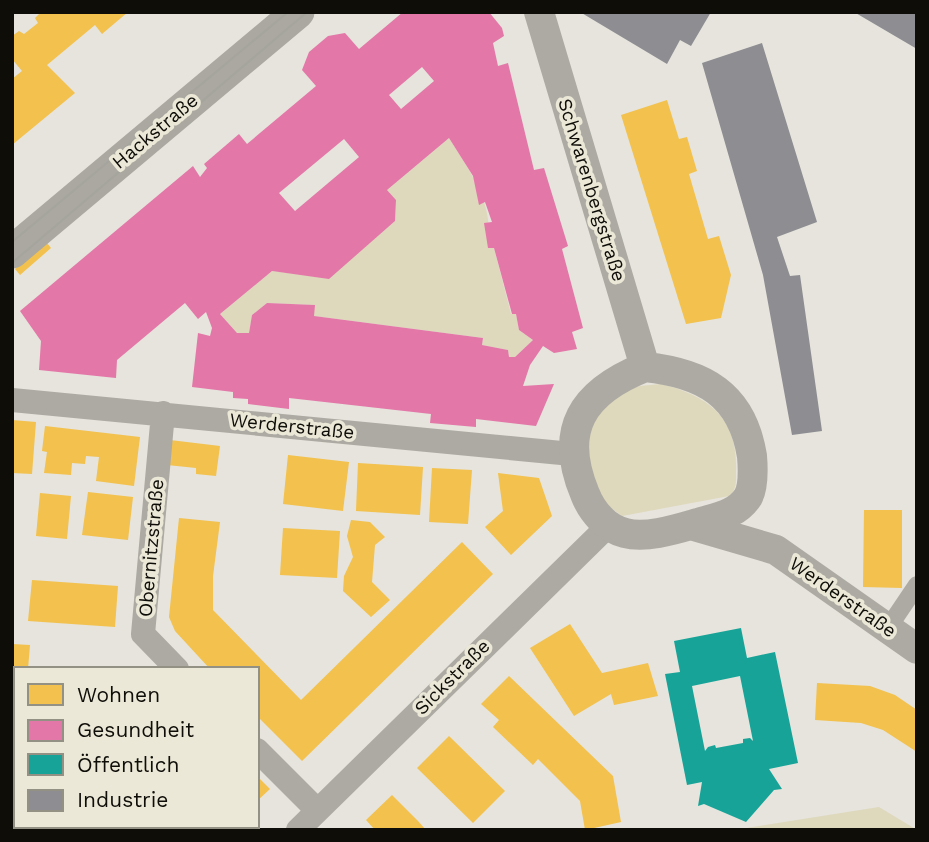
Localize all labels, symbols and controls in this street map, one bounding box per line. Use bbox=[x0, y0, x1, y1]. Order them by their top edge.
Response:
street label: Hackstraße bbox=[108, 89, 202, 173]
street label: Schwarenbergstraße bbox=[553, 96, 631, 284]
street label: Werderstraße bbox=[229, 408, 355, 444]
street label: Obernitzstraße bbox=[134, 478, 168, 618]
street label: Werderstraße bbox=[785, 552, 901, 642]
street label: Sickstraße bbox=[409, 634, 495, 720]
legend bbox=[14, 667, 259, 828]
text: Wohnen bbox=[77, 682, 160, 707]
text: Gesundheit bbox=[77, 717, 194, 742]
text: Öffentlich bbox=[77, 752, 179, 777]
text: Industrie bbox=[77, 787, 168, 812]

